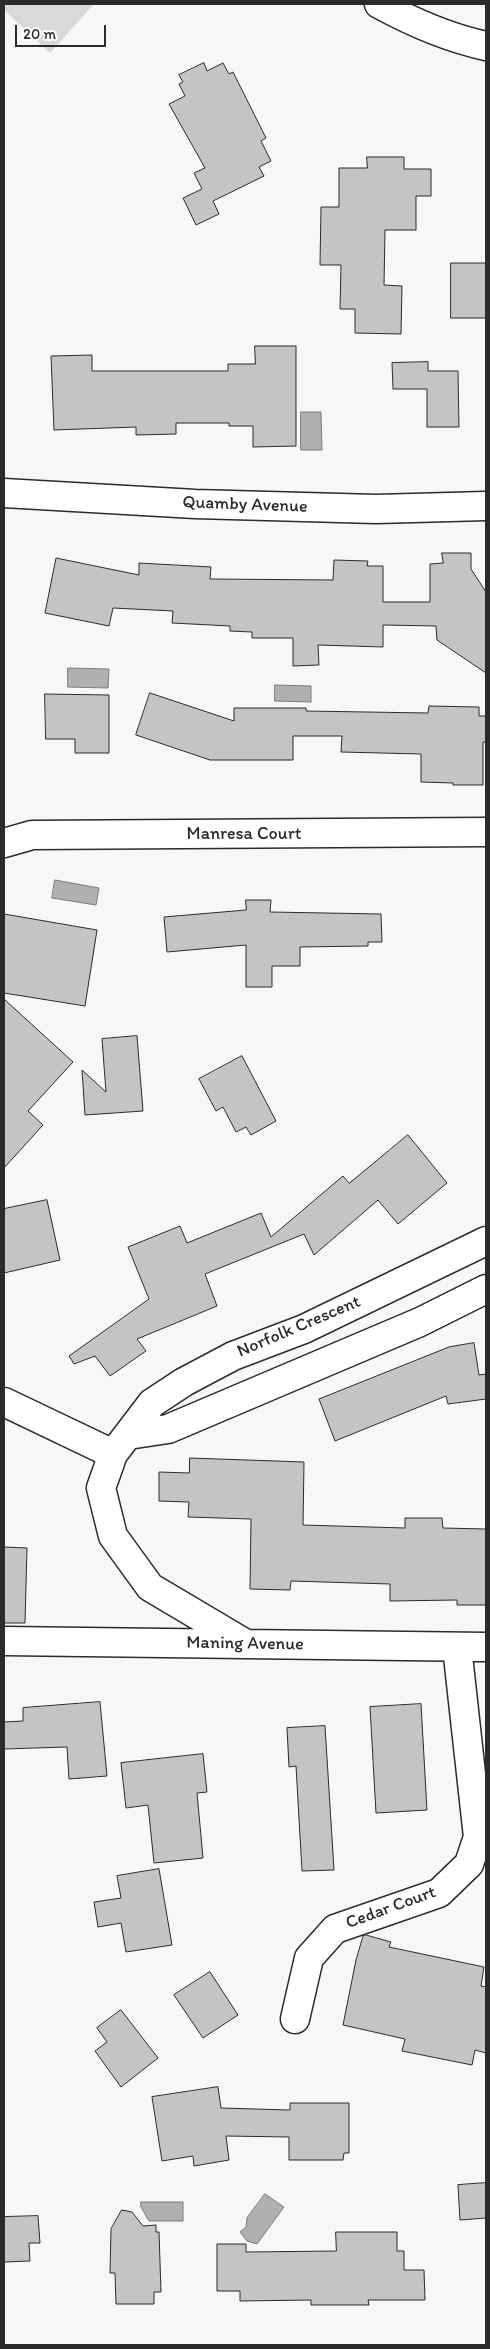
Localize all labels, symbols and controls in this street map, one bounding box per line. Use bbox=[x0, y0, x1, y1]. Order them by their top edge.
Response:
scale bar bbox=[18, 15, 109, 47]
text: 20 m bbox=[23, 25, 56, 43]
street label: Quamby Avenue bbox=[182, 492, 308, 518]
street label: Manresa Court bbox=[186, 823, 302, 845]
street label: Norfolk Crescent bbox=[234, 1291, 364, 1363]
street label: Maning Avenue bbox=[186, 1632, 304, 1656]
street label: Cedar Court bbox=[343, 1882, 439, 1934]

